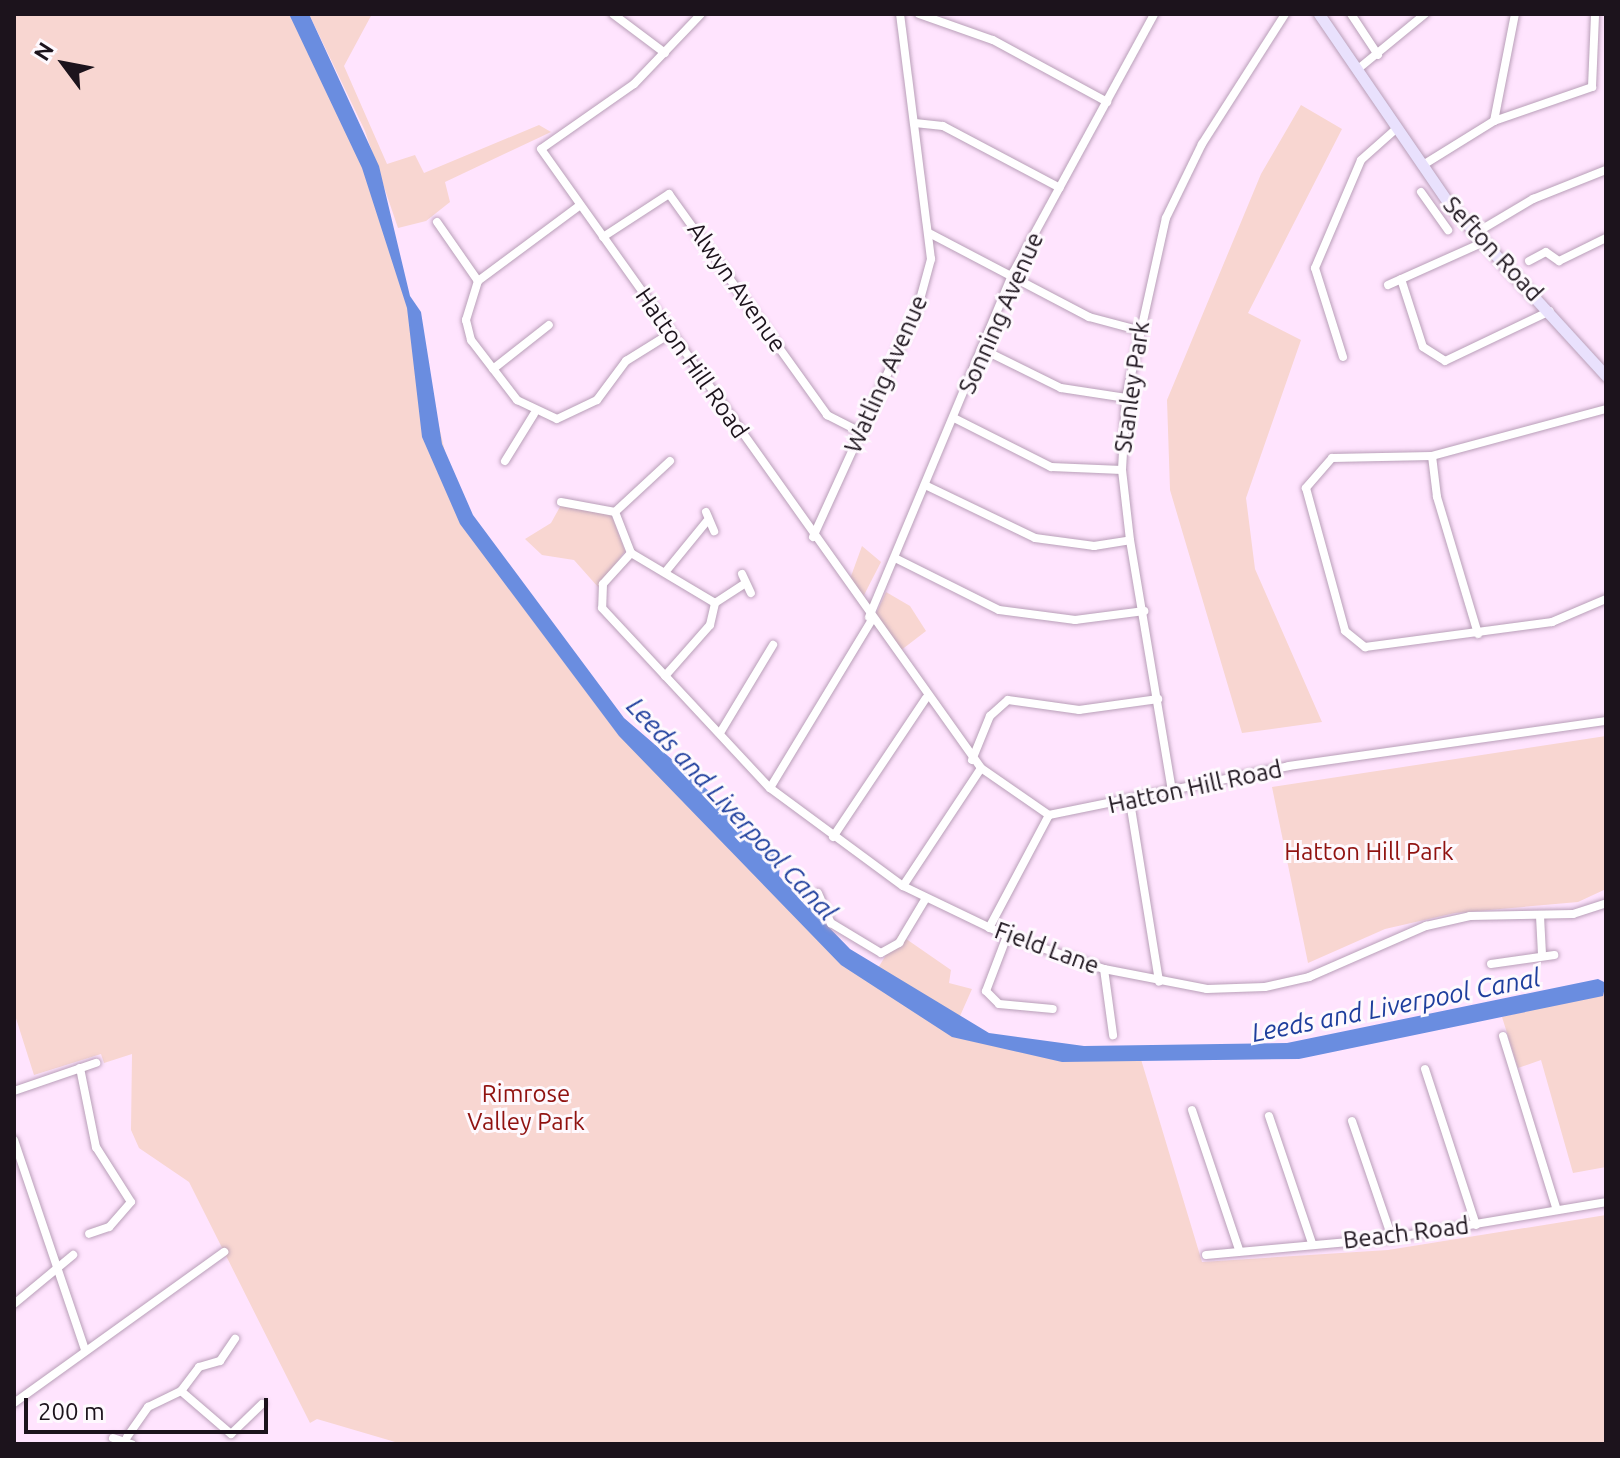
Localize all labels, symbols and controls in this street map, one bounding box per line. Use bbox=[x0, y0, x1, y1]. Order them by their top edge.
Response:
north arrow bbox=[24, 24, 104, 104]
text: N bbox=[28, 37, 58, 65]
street label: Sefton Road bbox=[1437, 191, 1549, 307]
street label: Alwyn Avenue bbox=[681, 216, 793, 358]
street label: Sonning Avenue bbox=[953, 228, 1049, 398]
street label: Hatton Hill Road bbox=[629, 282, 755, 444]
street label: Watling Avenue bbox=[838, 291, 934, 457]
street label: Stanley Park bbox=[1109, 319, 1155, 455]
water label: Leeds and Liverpool Canal bbox=[620, 691, 844, 927]
street label: Hatton Hill Road bbox=[1105, 755, 1285, 819]
park label: Hatton Hill Park bbox=[1284, 838, 1454, 866]
street label: Field Lane bbox=[991, 916, 1103, 980]
water label: Leeds and Liverpool Canal bbox=[1249, 962, 1543, 1048]
park label: Rimrose Valley Park bbox=[467, 1080, 585, 1136]
street label: Beach Road bbox=[1341, 1211, 1471, 1255]
scale bar bbox=[28, 1382, 272, 1432]
text: 200 m bbox=[38, 1398, 105, 1425]

